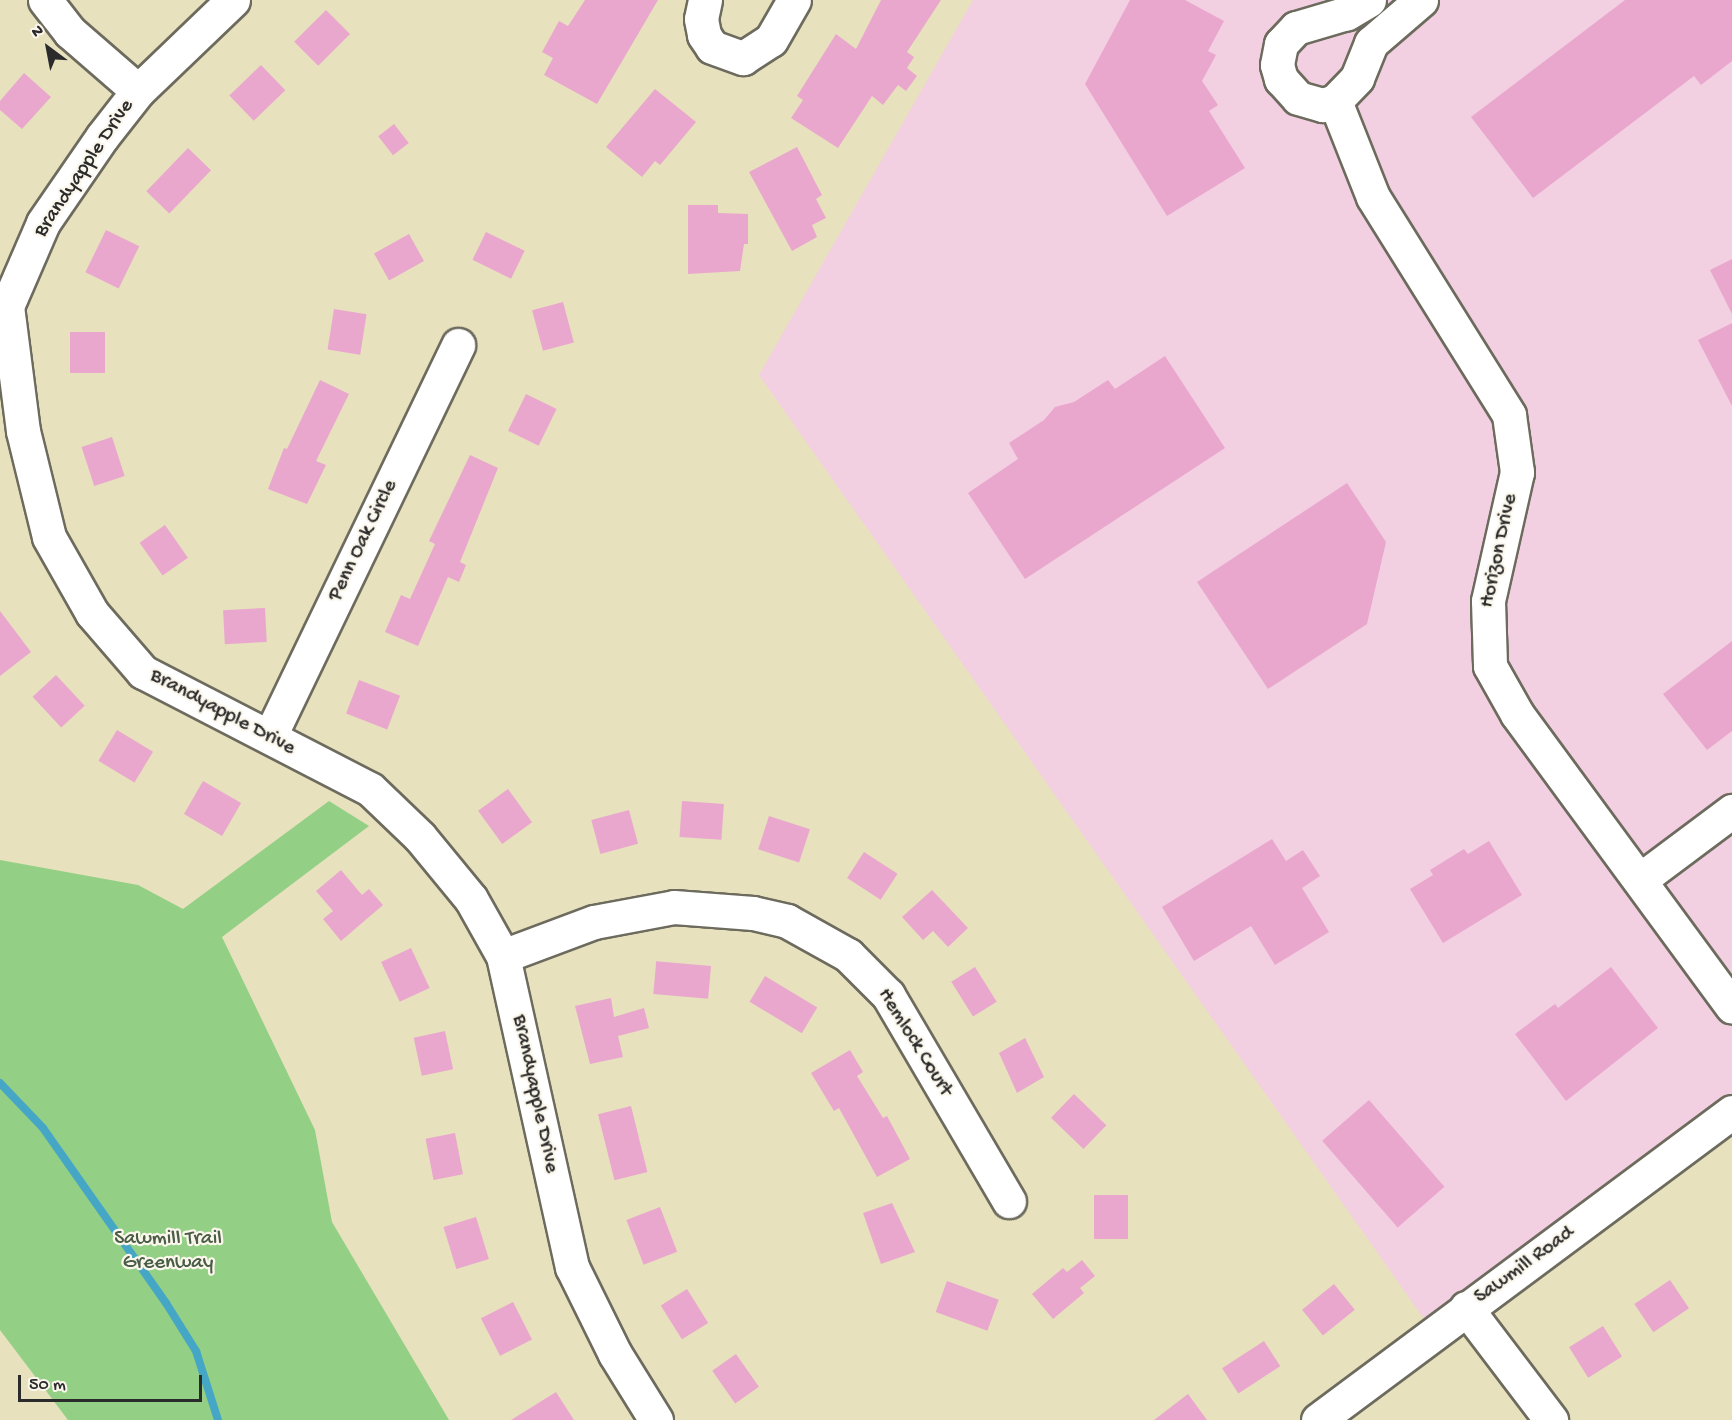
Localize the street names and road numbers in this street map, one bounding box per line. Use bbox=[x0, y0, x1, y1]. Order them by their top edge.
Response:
street label: Brandyapple Drive bbox=[30, 95, 140, 243]
street label: Penn Oak Circle bbox=[324, 476, 404, 606]
street label: Horizon Drive bbox=[1476, 492, 1524, 610]
street label: Brandyapple Drive bbox=[145, 664, 299, 762]
street label: Hemlock Court bbox=[871, 984, 957, 1102]
street label: Brandyapple Drive bbox=[505, 1013, 563, 1175]
street label: Sawmill Road bbox=[1470, 1221, 1580, 1311]

